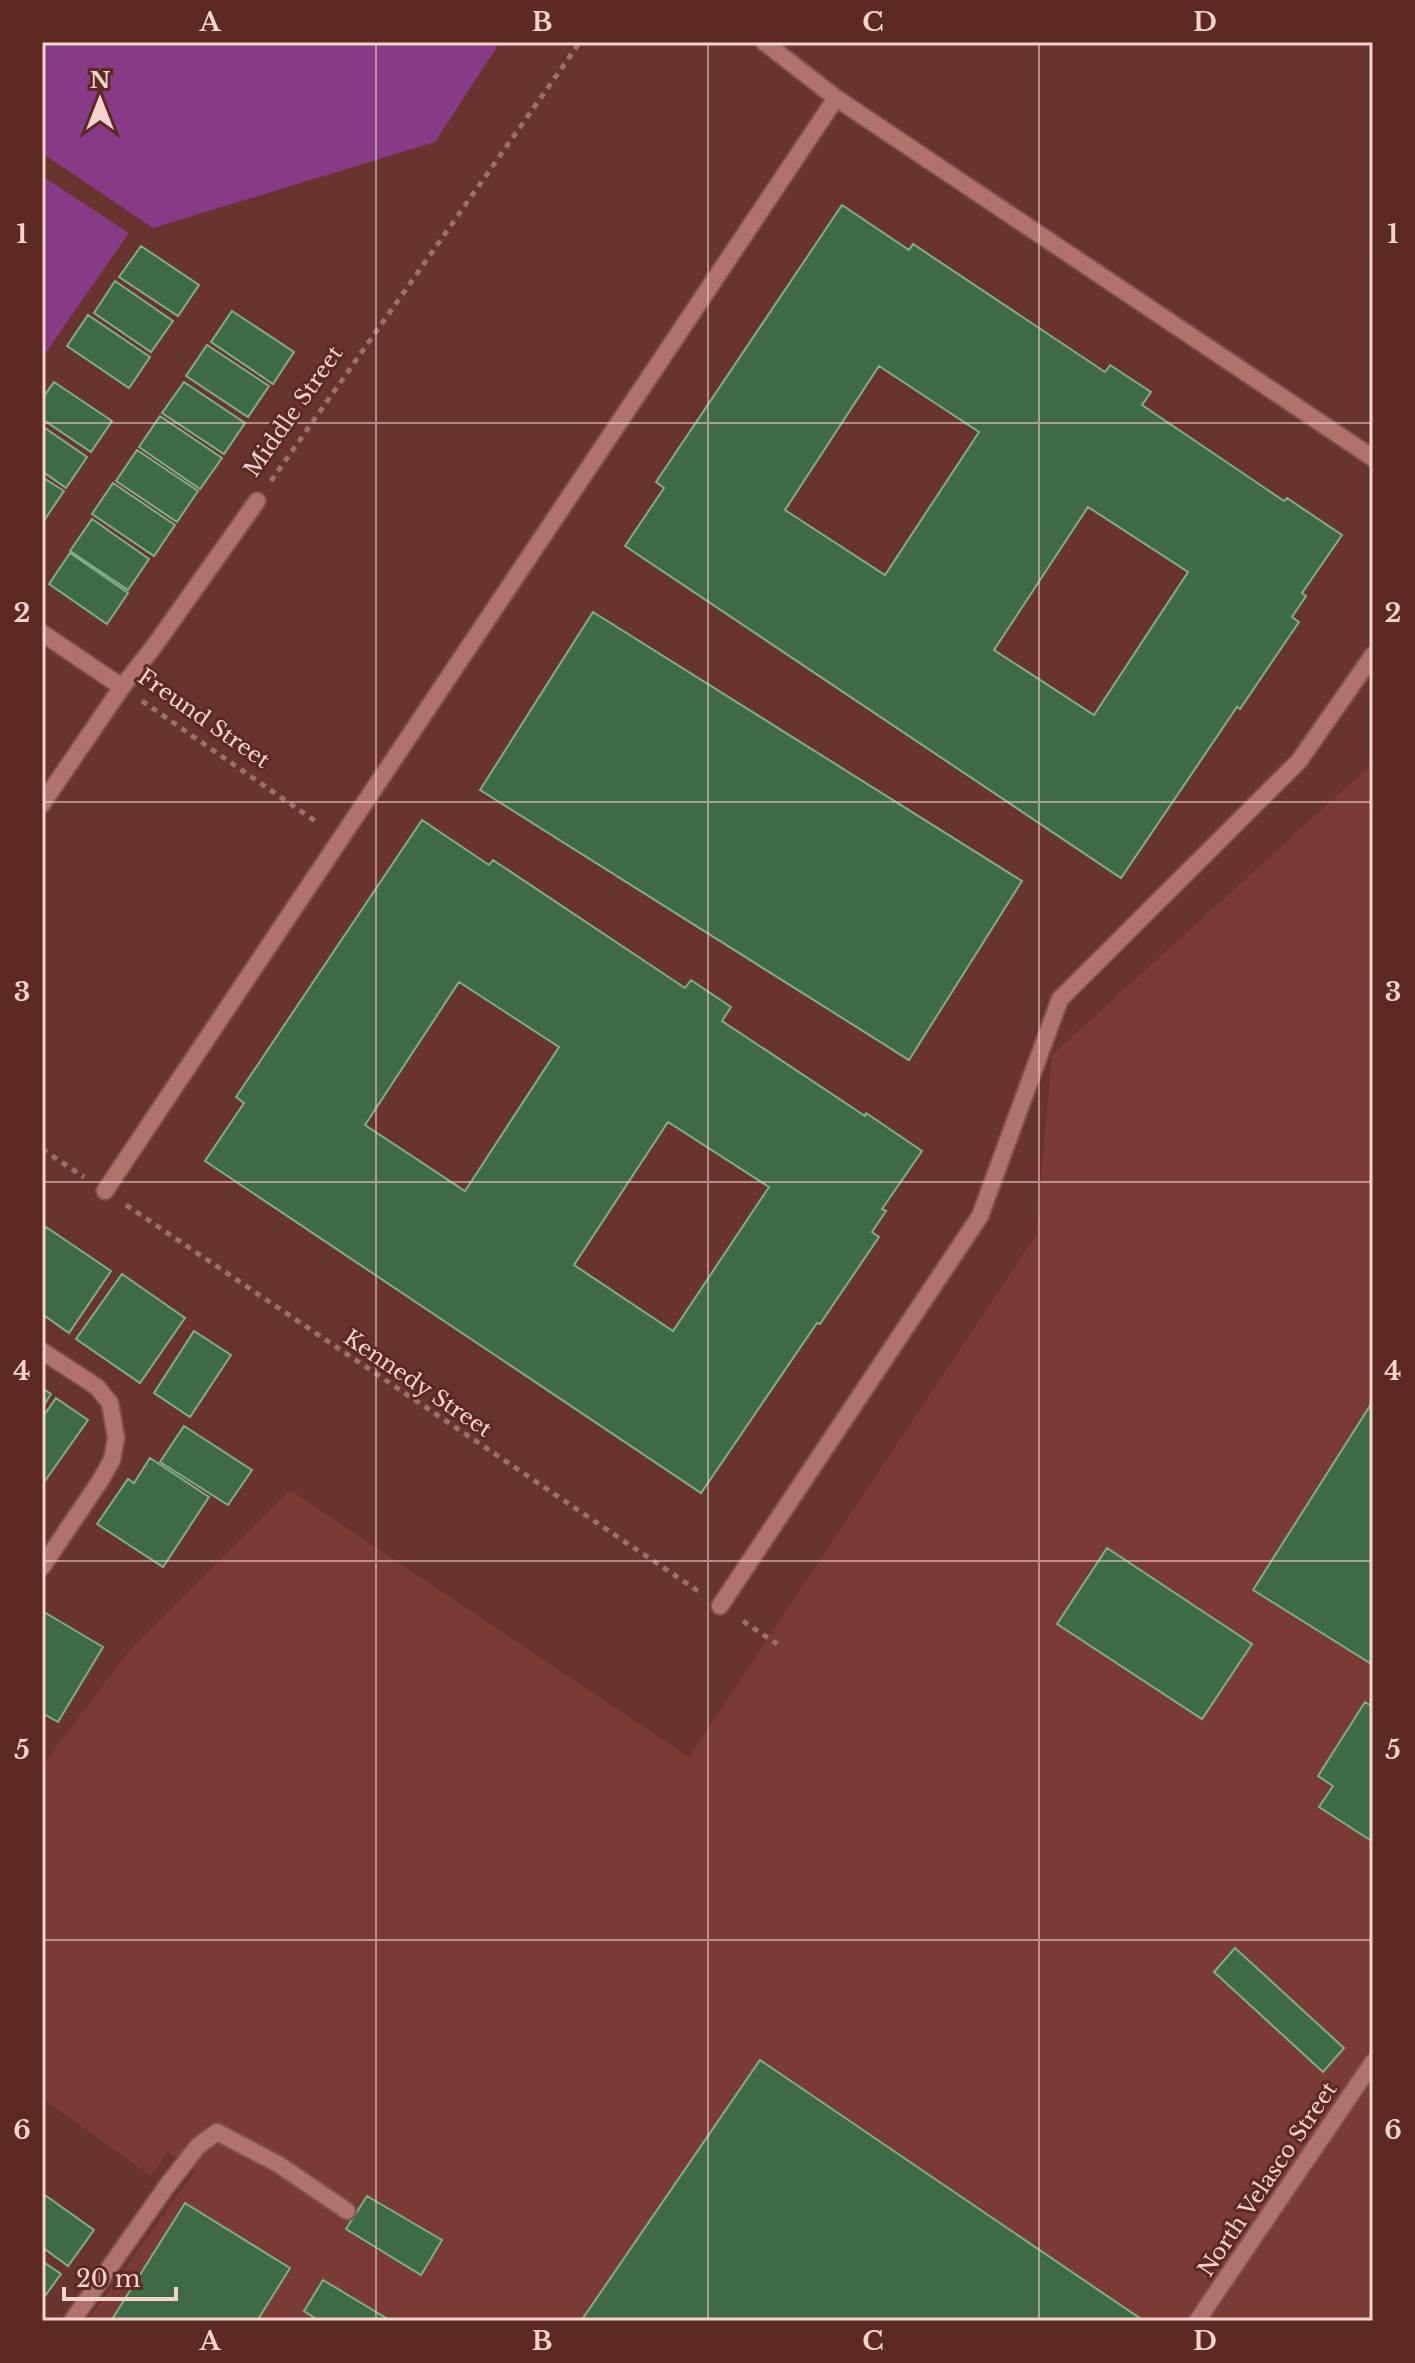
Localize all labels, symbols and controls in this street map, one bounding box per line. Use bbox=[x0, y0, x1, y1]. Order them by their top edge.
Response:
text: A bbox=[198, 6, 221, 38]
text: B bbox=[532, 6, 552, 38]
text: C bbox=[862, 6, 884, 38]
text: D bbox=[1193, 6, 1217, 38]
north arrow bbox=[60, 60, 140, 140]
text: N bbox=[90, 67, 111, 94]
text: 1 bbox=[16, 218, 28, 250]
text: 1 bbox=[1387, 218, 1399, 250]
street label: Middle Street bbox=[238, 340, 349, 482]
text: 2 bbox=[14, 597, 30, 629]
text: 2 bbox=[1385, 597, 1401, 629]
street label: Freund Street bbox=[133, 663, 275, 774]
text: 3 bbox=[14, 976, 30, 1008]
text: 3 bbox=[1385, 976, 1401, 1008]
street label: Kennedy Street bbox=[339, 1324, 497, 1443]
text: 4 bbox=[13, 1355, 31, 1387]
text: 4 bbox=[1384, 1355, 1402, 1387]
text: 5 bbox=[14, 1734, 30, 1766]
text: 5 bbox=[1385, 1734, 1401, 1766]
street label: North Velasco Street bbox=[1192, 2076, 1343, 2282]
text: 6 bbox=[13, 2114, 31, 2146]
text: 6 bbox=[1384, 2114, 1402, 2146]
scale bar bbox=[64, 2251, 176, 2301]
text: 20 m bbox=[76, 2264, 141, 2293]
text: A bbox=[198, 2325, 221, 2357]
text: B bbox=[532, 2325, 552, 2357]
text: C bbox=[862, 2325, 884, 2357]
text: D bbox=[1193, 2325, 1217, 2357]

